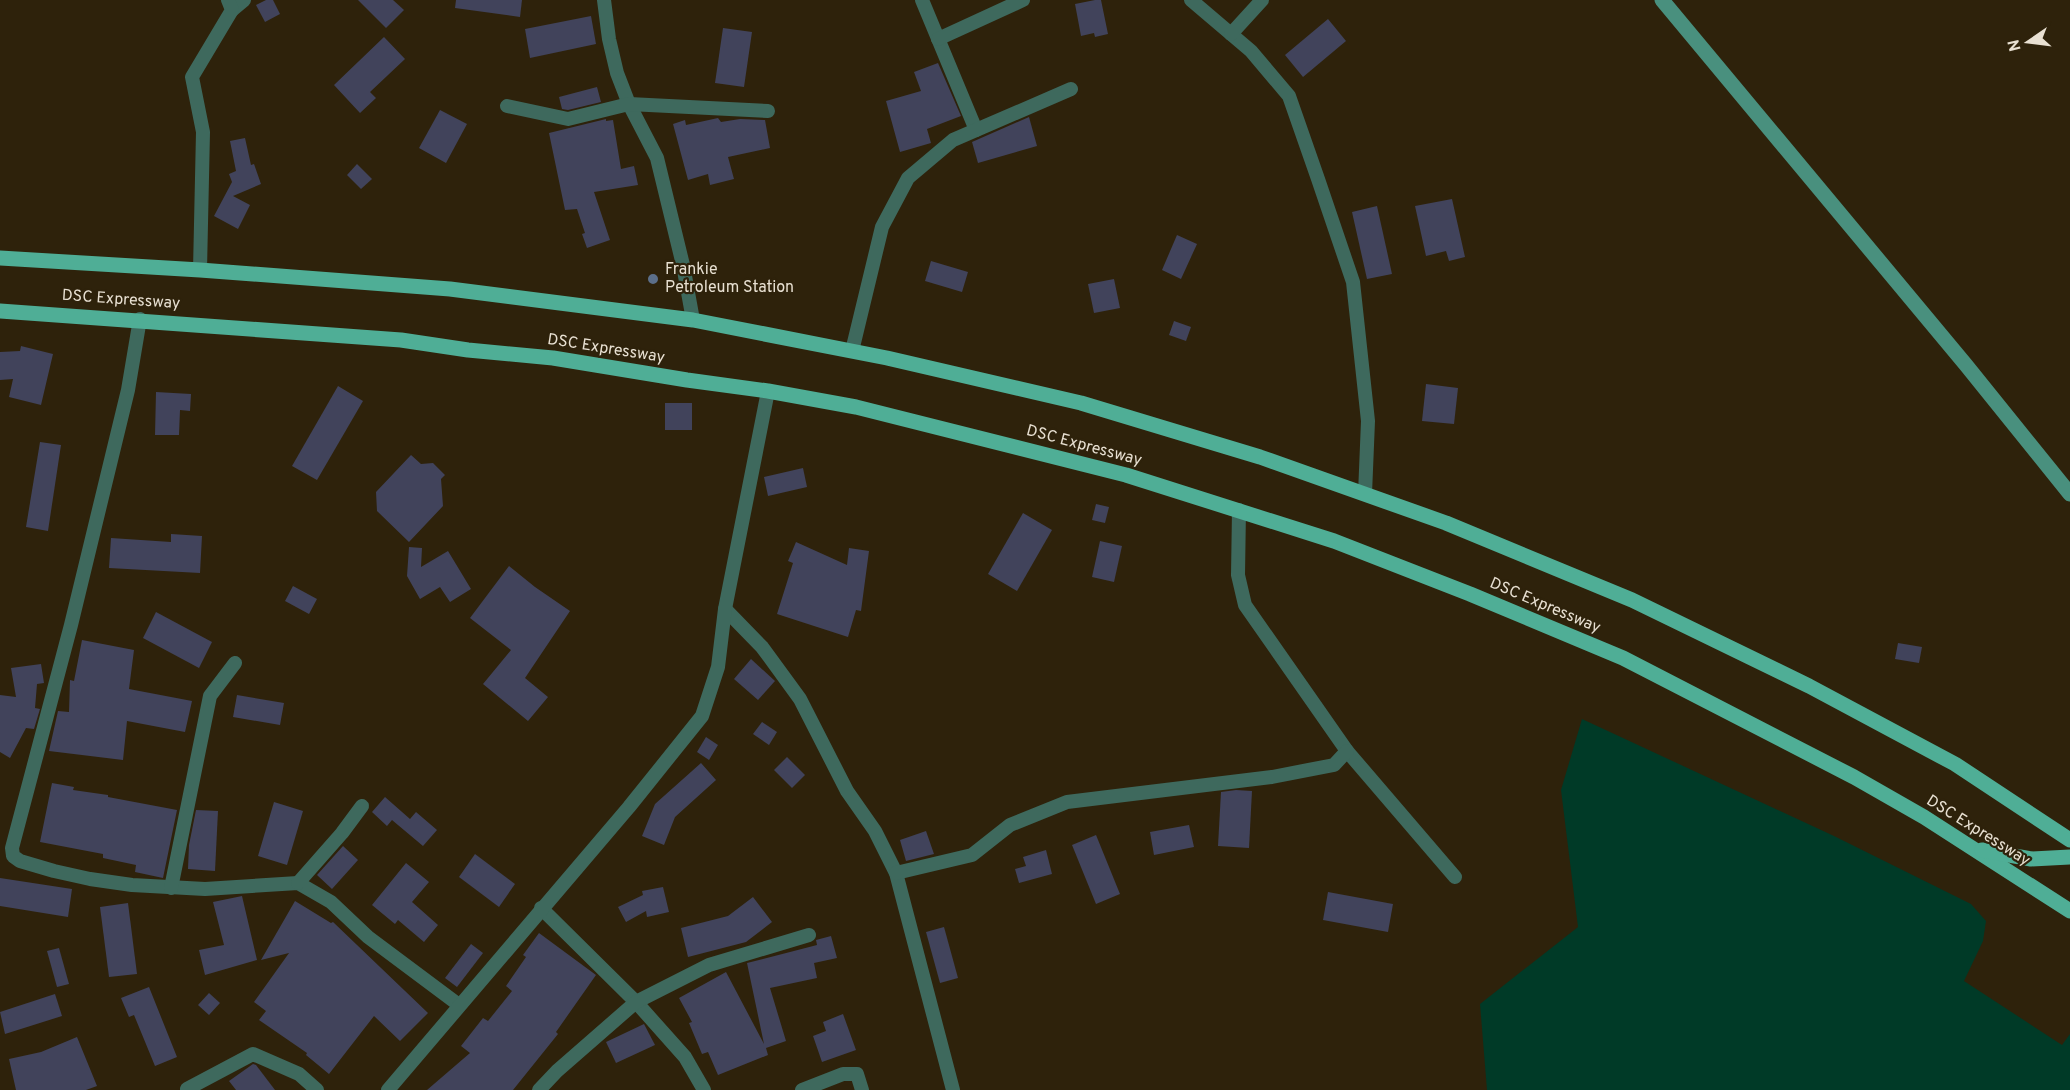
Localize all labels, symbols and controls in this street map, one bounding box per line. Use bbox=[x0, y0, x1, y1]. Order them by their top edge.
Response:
north arrow bbox=[1998, 12, 2058, 72]
text: N bbox=[2004, 37, 2026, 53]
place label: Frankie Petroleum Station bbox=[665, 260, 794, 298]
marker: Frankie Petroleum Station bbox=[646, 272, 660, 286]
street label: DSC Expressway bbox=[61, 286, 181, 314]
street label: DSC Expressway bbox=[546, 330, 666, 368]
street label: DSC Expressway bbox=[1024, 421, 1144, 471]
street label: DSC Expressway bbox=[1486, 574, 1604, 638]
street label: DSC Expressway bbox=[1922, 791, 2034, 871]

